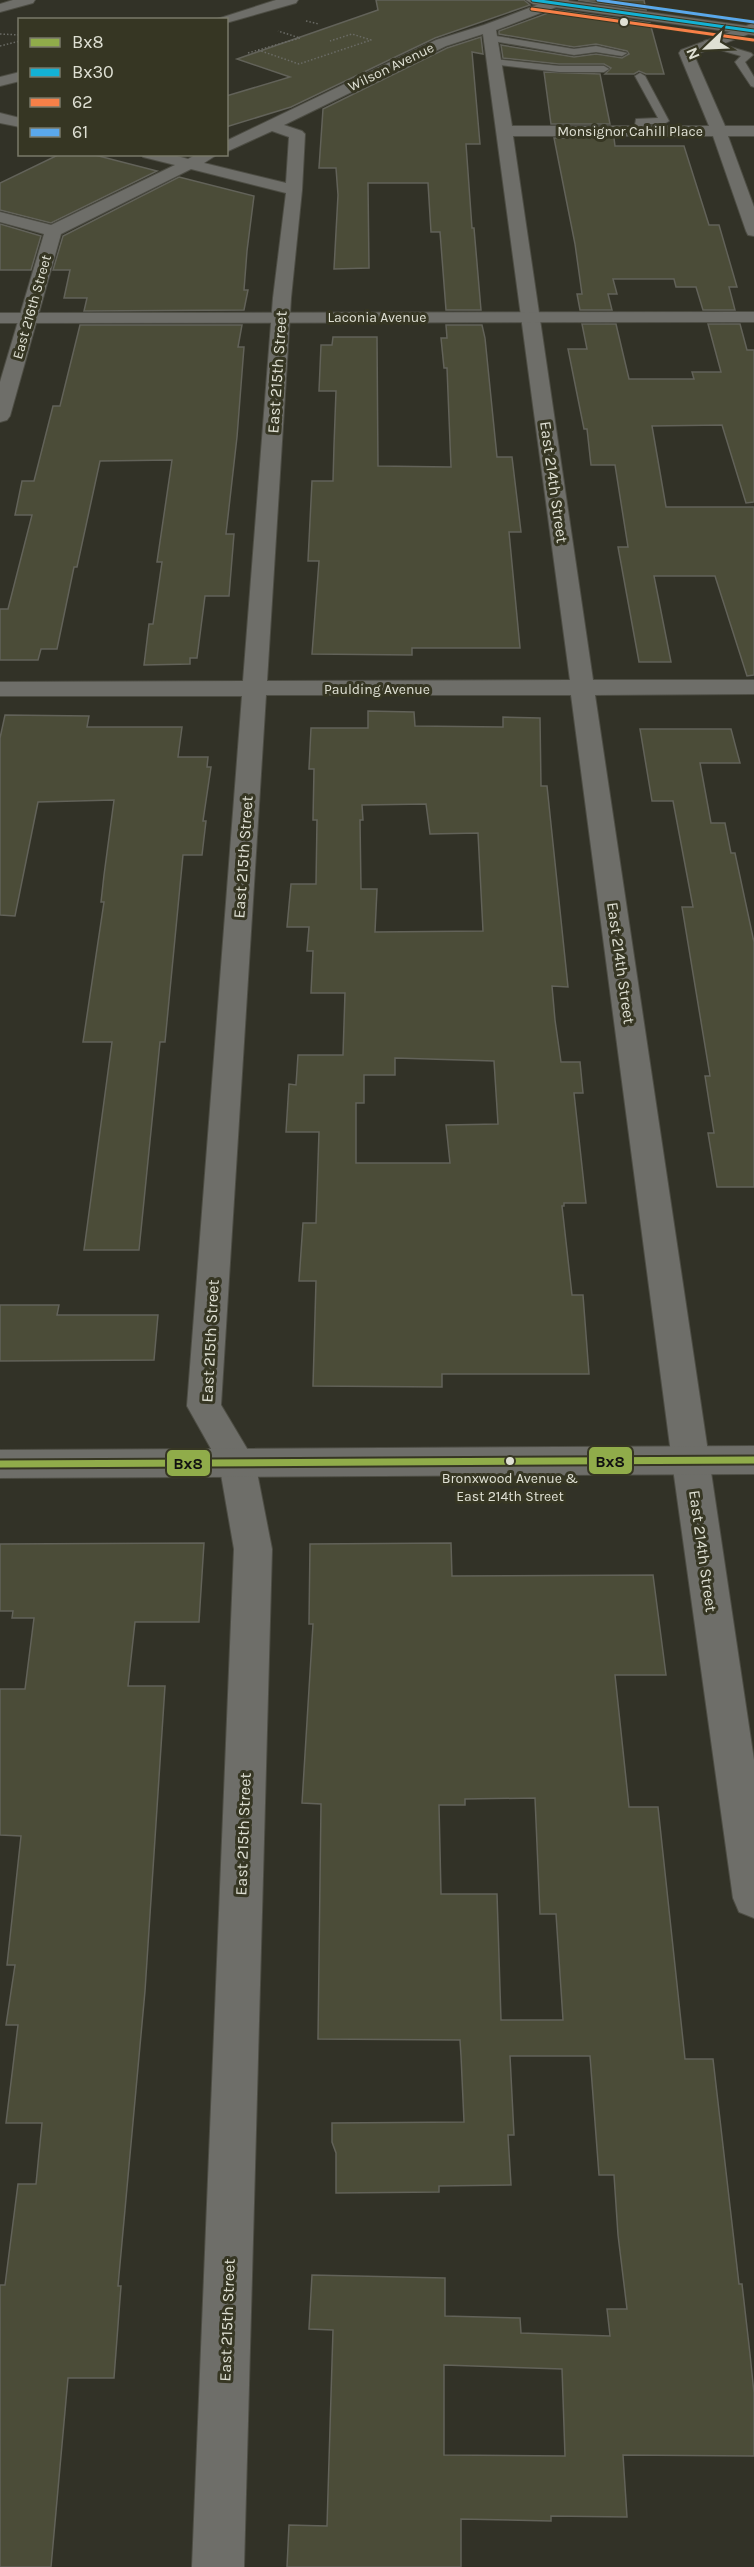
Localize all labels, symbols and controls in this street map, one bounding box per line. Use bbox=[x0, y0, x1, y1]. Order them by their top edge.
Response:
unlabelled marker bbox=[618, 16, 630, 28]
legend bbox=[18, 18, 228, 156]
north arrow bbox=[676, 18, 736, 78]
text: Bx8 bbox=[72, 31, 103, 53]
street label: Wilson Avenue bbox=[345, 39, 437, 95]
text: N bbox=[682, 45, 704, 63]
text: Bx30 bbox=[72, 61, 114, 83]
text: 62 bbox=[72, 91, 93, 113]
text: 61 bbox=[72, 121, 88, 143]
street label: Monsignor Cahill Place bbox=[557, 123, 703, 140]
street label: East 216th Street bbox=[9, 253, 55, 361]
street label: Laconia Avenue bbox=[328, 309, 426, 326]
street label: East 215th Street bbox=[263, 310, 291, 434]
street label: East 214th Street bbox=[536, 420, 572, 544]
street label: Paulding Avenue bbox=[324, 681, 430, 698]
street label: East 215th Street bbox=[229, 795, 257, 919]
street label: East 214th Street bbox=[603, 901, 639, 1025]
street label: East 215th Street bbox=[197, 1279, 223, 1403]
line badge: Bx8 bbox=[588, 1446, 633, 1475]
line badge: Bx8 bbox=[166, 1449, 211, 1477]
text: Bx8 bbox=[595, 1452, 625, 1471]
text: Bx8 bbox=[173, 1454, 203, 1473]
marker: Bronxwood Avenue & East 214th Street bbox=[504, 1455, 516, 1467]
place label: Bronxwood Avenue & East 214th Street bbox=[442, 1470, 578, 1505]
street label: East 214th Street bbox=[685, 1489, 721, 1613]
street label: East 215th Street bbox=[231, 1772, 255, 1896]
street label: East 215th Street bbox=[215, 2258, 239, 2382]

